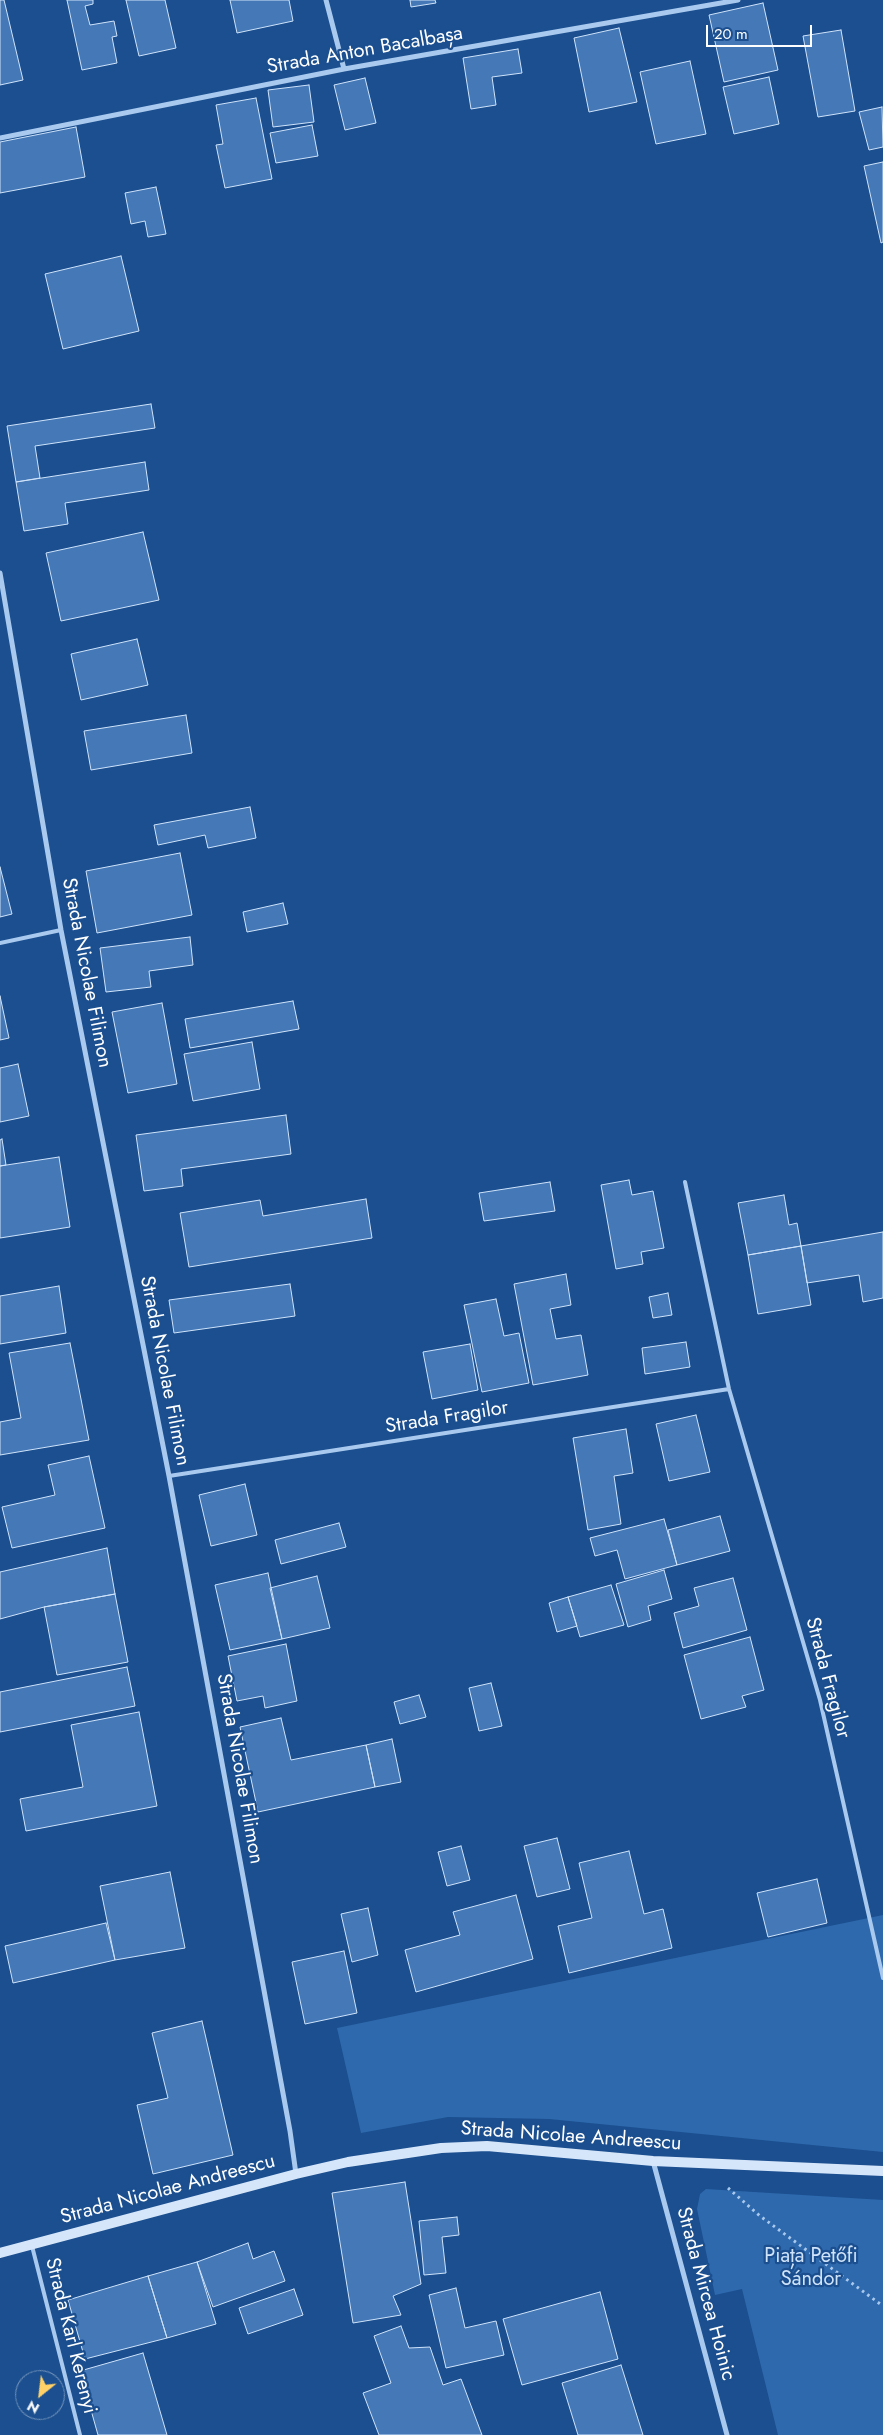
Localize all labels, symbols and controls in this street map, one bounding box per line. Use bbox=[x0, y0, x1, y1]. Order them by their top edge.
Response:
scale bar bbox=[708, 15, 814, 47]
street label: Strada Anton Bacalbașa bbox=[265, 22, 465, 80]
text: 20 m bbox=[714, 23, 748, 45]
street label: Strada Nicolae Filimon bbox=[56, 876, 116, 1070]
street label: Strada Nicolae Filimon bbox=[134, 1274, 194, 1468]
street label: Strada Fragilor bbox=[384, 1396, 510, 1440]
street label: Strada Fragilor bbox=[799, 1615, 855, 1741]
street label: Strada Nicolae Filimon bbox=[210, 1672, 268, 1866]
street label: Strada Nicolae Andreescu bbox=[460, 2117, 682, 2157]
street label: Strada Nicolae Andreescu bbox=[58, 2150, 278, 2230]
street label: Strada Mircea Hoinic bbox=[670, 2205, 740, 2383]
park label: Piața Petőfi Sándor bbox=[764, 2245, 858, 2292]
street label: Strada Karl Kerenyi bbox=[39, 2256, 101, 2416]
north arrow bbox=[15, 2370, 65, 2420]
text: N bbox=[23, 2396, 43, 2419]

